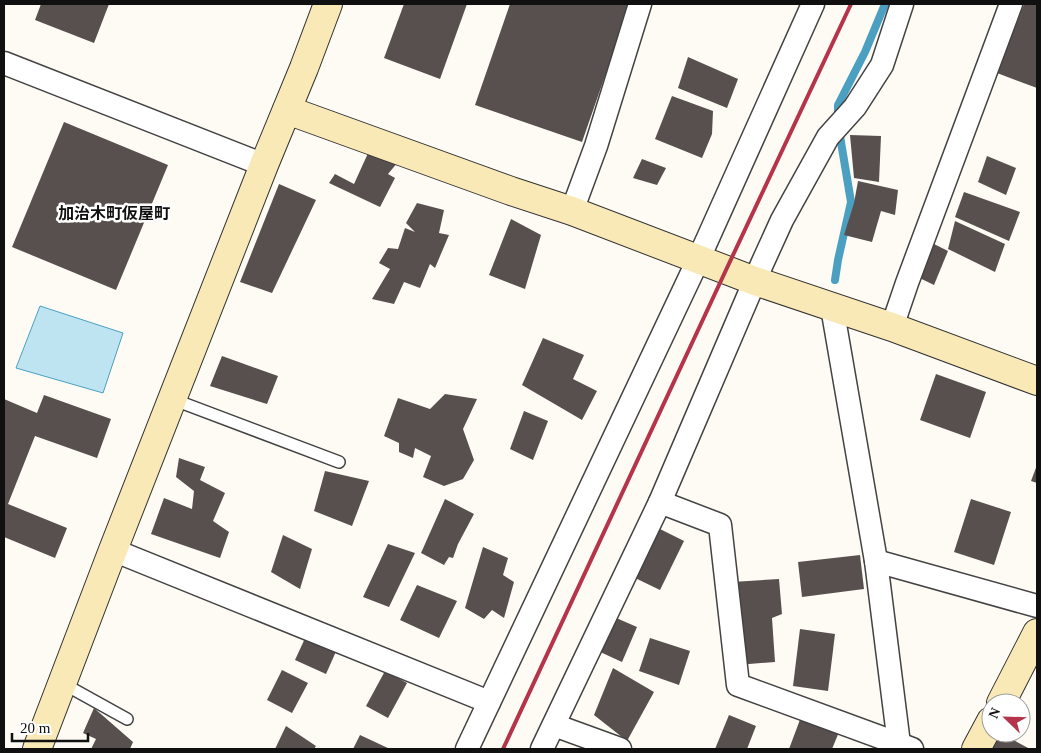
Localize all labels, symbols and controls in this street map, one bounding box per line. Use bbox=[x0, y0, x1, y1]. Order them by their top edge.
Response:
district label: 加治木町仮屋町 bbox=[58, 205, 170, 222]
north arrow bbox=[981, 693, 1031, 743]
text: N bbox=[986, 706, 1003, 721]
scale bar bbox=[12, 710, 89, 742]
text: 20 m bbox=[20, 720, 51, 736]

